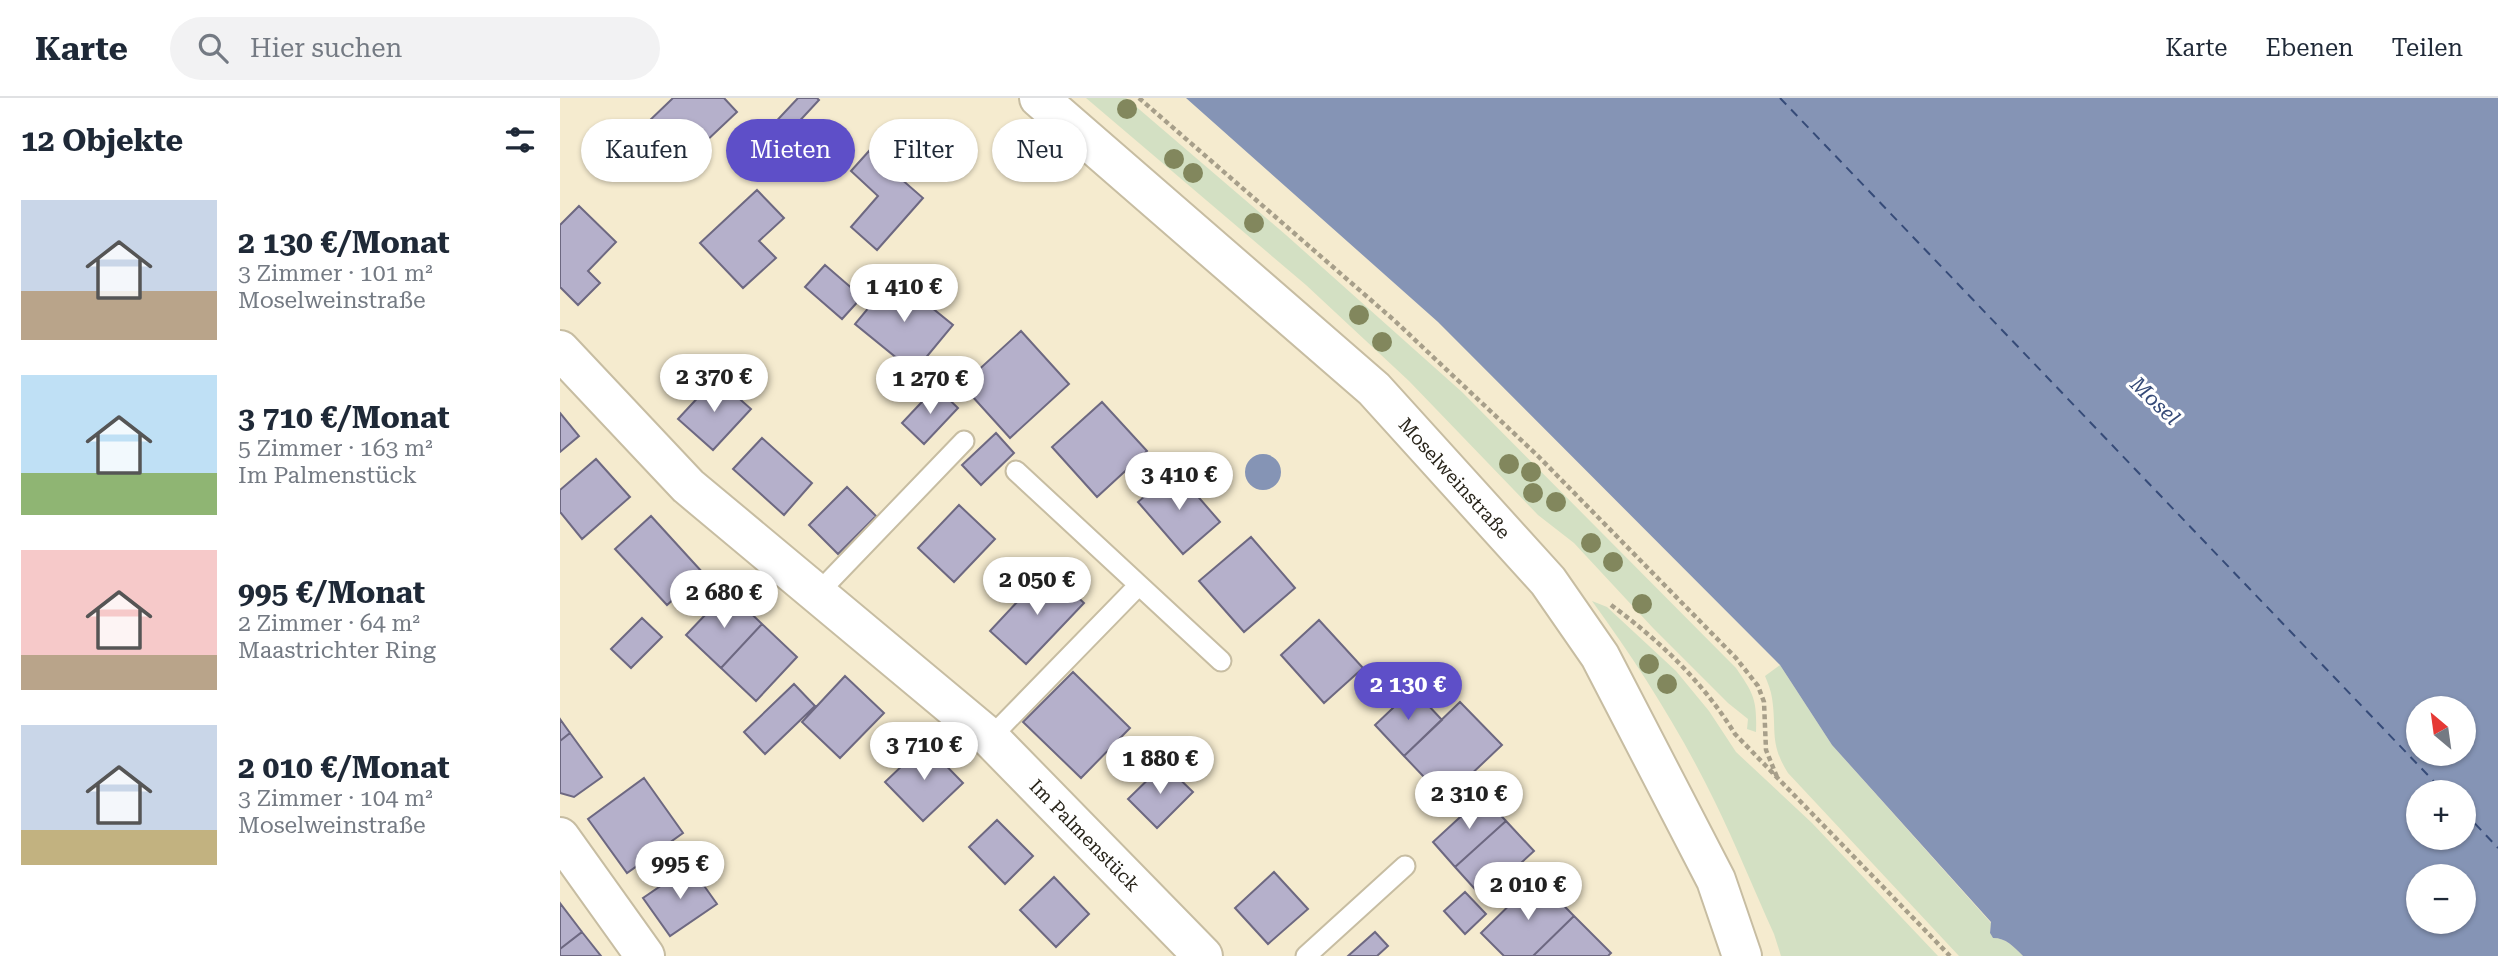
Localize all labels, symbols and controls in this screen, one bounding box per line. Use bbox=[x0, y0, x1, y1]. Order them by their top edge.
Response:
search box bbox=[170, 17, 660, 80]
text: Karte bbox=[35, 29, 128, 68]
icon: search bbox=[194, 29, 232, 67]
text: Hier suchen bbox=[250, 33, 402, 63]
text: Karte bbox=[2165, 34, 2227, 62]
text: Ebenen bbox=[2265, 34, 2354, 62]
text: Teilen bbox=[2392, 34, 2463, 62]
chip: Kaufen bbox=[581, 119, 712, 182]
chip: Mieten bbox=[726, 119, 855, 182]
chip: Filter bbox=[869, 119, 978, 182]
chip: Neu bbox=[992, 119, 1087, 182]
icon: filters bbox=[501, 121, 539, 159]
text: 12 Objekte bbox=[21, 123, 183, 158]
text: 2 130 €/Monat bbox=[238, 225, 450, 260]
icon: home bbox=[77, 228, 161, 312]
text: 3 Zimmer · 101 m² bbox=[238, 260, 433, 287]
pin: 1 410 € bbox=[839, 264, 969, 324]
text: 1 410 € bbox=[866, 273, 942, 300]
text: Moselweinstraße bbox=[238, 287, 426, 314]
pin: 2 370 € bbox=[649, 354, 779, 414]
pin: 1 270 € bbox=[865, 356, 995, 416]
text: 2 370 € bbox=[676, 363, 752, 390]
text: 1 270 € bbox=[892, 365, 968, 392]
water label: Mosel bbox=[2125, 371, 2184, 430]
text: 3 710 €/Monat bbox=[238, 400, 450, 435]
icon: home bbox=[77, 403, 161, 487]
street label: Moselweinstraße bbox=[1394, 413, 1515, 544]
text: 5 Zimmer · 163 m² bbox=[238, 435, 433, 462]
pin: 3 410 € bbox=[1114, 452, 1244, 512]
text: 3 410 € bbox=[1141, 461, 1217, 488]
text: Im Palmenstück bbox=[238, 462, 417, 489]
pin: 2 050 € bbox=[972, 558, 1102, 617]
text: 2 050 € bbox=[999, 566, 1075, 593]
pin: 2 680 € bbox=[659, 570, 789, 630]
text: 995 €/Monat bbox=[238, 575, 425, 610]
icon: home bbox=[77, 578, 161, 662]
text: 2 680 € bbox=[686, 579, 762, 606]
text: 2 Zimmer · 64 m² bbox=[238, 610, 420, 637]
text: Maastrichter Ring bbox=[238, 637, 436, 664]
pin: 2 130 € bbox=[1343, 662, 1473, 722]
text: 2 130 € bbox=[1370, 671, 1446, 698]
north arrow bbox=[2406, 696, 2476, 766]
map controls bbox=[2406, 696, 2476, 934]
pin: 3 710 € bbox=[859, 722, 989, 782]
text: 3 710 € bbox=[886, 731, 962, 758]
pin: 1 880 € bbox=[1095, 736, 1225, 796]
text: 1 880 € bbox=[1122, 745, 1198, 772]
text: 2 010 €/Monat bbox=[238, 750, 450, 785]
icon: home bbox=[77, 753, 161, 837]
pin: 2 310 € bbox=[1404, 772, 1534, 831]
street label: Im Palmenstück bbox=[1025, 775, 1145, 896]
text: 2 310 € bbox=[1431, 780, 1507, 807]
button: + bbox=[2406, 780, 2476, 850]
text: 3 Zimmer · 104 m² bbox=[238, 785, 433, 812]
text: Moselweinstraße bbox=[238, 812, 426, 839]
pin: 995 € bbox=[631, 842, 729, 901]
text: 995 € bbox=[651, 850, 709, 877]
pin: 2 010 € bbox=[1463, 862, 1593, 922]
button: − bbox=[2406, 864, 2476, 934]
text: 2 010 € bbox=[1490, 871, 1566, 898]

